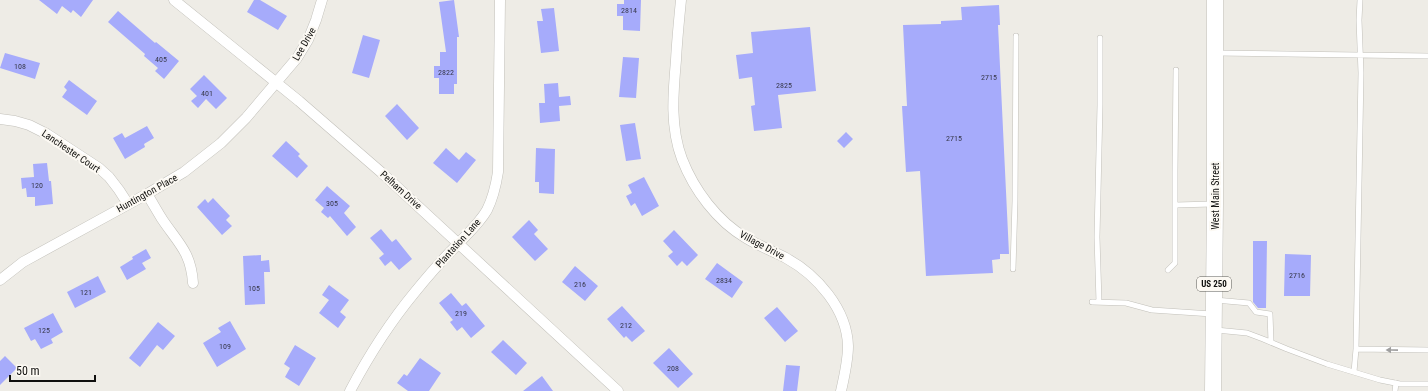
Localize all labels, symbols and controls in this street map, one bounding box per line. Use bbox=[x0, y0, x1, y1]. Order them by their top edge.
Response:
house number: 2814 bbox=[621, 6, 637, 15]
street label: Lee Drive bbox=[290, 25, 318, 63]
house number: 405 bbox=[155, 55, 167, 64]
house number: 108 bbox=[14, 62, 26, 71]
house number: 2822 bbox=[438, 68, 454, 77]
house number: 2715 bbox=[981, 73, 997, 82]
house number: 2825 bbox=[776, 81, 792, 90]
house number: 401 bbox=[201, 89, 213, 98]
street label: Lanchester Court bbox=[40, 127, 102, 175]
house number: 2715 bbox=[946, 134, 962, 143]
street label: West Main Street bbox=[1210, 162, 1221, 230]
street label: Pelham Drive bbox=[378, 169, 424, 212]
street label: Huntington Place bbox=[115, 172, 180, 214]
house number: 120 bbox=[31, 181, 43, 190]
house number: 305 bbox=[326, 199, 338, 208]
street label: Plantation Lane bbox=[433, 216, 483, 270]
street label: Village Drive bbox=[738, 229, 787, 262]
house number: 2716 bbox=[1289, 271, 1305, 280]
house number: 2834 bbox=[716, 276, 732, 285]
road number: US 250 bbox=[1197, 277, 1231, 291]
house number: 216 bbox=[574, 280, 586, 289]
house number: 105 bbox=[248, 284, 260, 293]
house number: 121 bbox=[80, 288, 92, 297]
house number: 219 bbox=[455, 309, 467, 318]
house number: 212 bbox=[620, 321, 632, 330]
house number: 125 bbox=[38, 326, 50, 335]
house number: 109 bbox=[219, 342, 231, 351]
one-way arrow bbox=[1385, 347, 1398, 353]
scale bar bbox=[10, 357, 95, 383]
text: 50 m bbox=[16, 364, 40, 378]
house number: 208 bbox=[667, 364, 679, 373]

